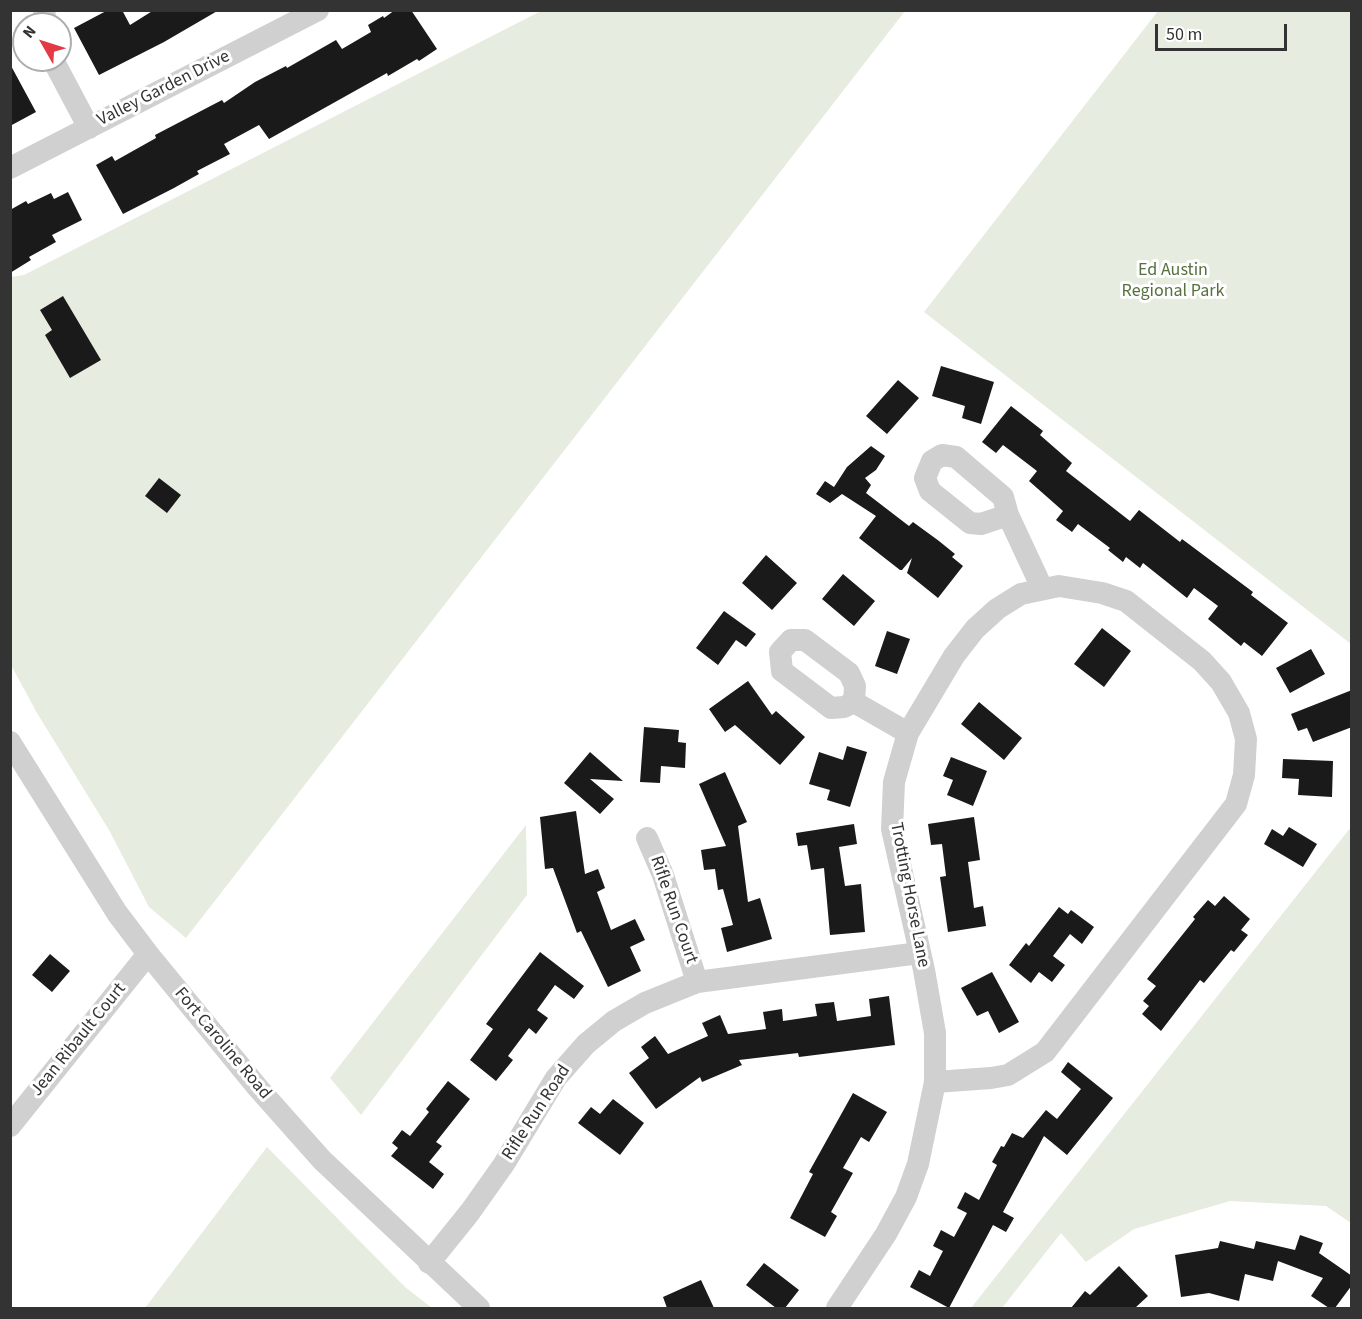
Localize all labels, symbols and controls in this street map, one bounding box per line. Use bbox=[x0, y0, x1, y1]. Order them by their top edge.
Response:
north arrow bbox=[12, 12, 72, 72]
scale bar bbox=[1158, 12, 1290, 50]
text: N bbox=[18, 21, 41, 43]
text: 50 m bbox=[1166, 22, 1202, 47]
street label: Valley Garden Drive bbox=[94, 46, 234, 132]
park label: Ed Austin Regional Park bbox=[1122, 260, 1224, 302]
street label: Trotting Horse Lane bbox=[884, 821, 934, 969]
street label: Rifle Run Court bbox=[644, 853, 702, 967]
street label: Jean Ribault Court bbox=[27, 979, 131, 1101]
street label: Fort Caroline Road bbox=[169, 984, 275, 1104]
street label: Rifle Run Road bbox=[498, 1061, 576, 1165]

